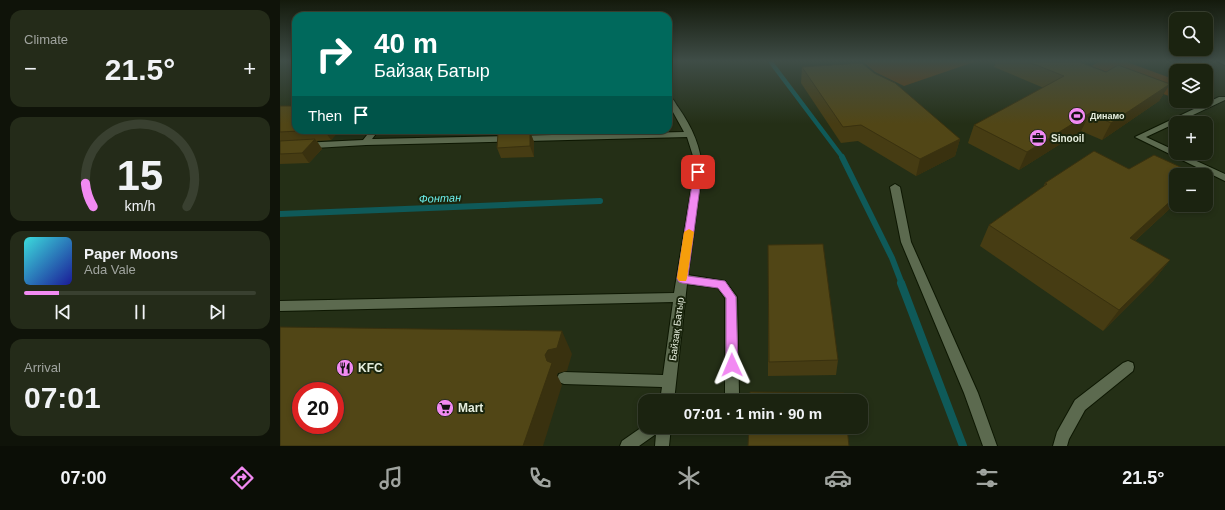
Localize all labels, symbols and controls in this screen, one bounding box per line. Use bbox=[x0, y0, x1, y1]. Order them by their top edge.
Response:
map controls bbox=[1169, 12, 1213, 212]
button: search bbox=[1169, 12, 1213, 56]
icon: right bbox=[308, 28, 360, 80]
text: 40 m bbox=[374, 28, 438, 59]
text: Climate bbox=[24, 32, 68, 47]
text: 21.5° bbox=[105, 53, 175, 86]
text: − bbox=[24, 56, 37, 81]
text: + bbox=[243, 56, 256, 81]
text: Байзақ Батыр bbox=[374, 61, 490, 81]
button: layers bbox=[1169, 64, 1213, 108]
icon: arrive bbox=[350, 104, 372, 126]
sports icon: Динамо bbox=[1067, 106, 1087, 126]
text: Then bbox=[308, 107, 342, 124]
place label: Динамо bbox=[1090, 111, 1125, 121]
button: + bbox=[1169, 116, 1213, 160]
office icon: Sinooil bbox=[1028, 128, 1048, 148]
place label: Sinooil bbox=[1051, 133, 1085, 144]
text: 15 bbox=[117, 152, 163, 199]
pin bbox=[681, 155, 715, 189]
icon: arrive bbox=[687, 161, 709, 183]
button: − bbox=[1169, 168, 1213, 212]
water label: Фонтан bbox=[419, 191, 461, 205]
text: km/h bbox=[125, 198, 156, 214]
text: Paper Moons bbox=[84, 245, 178, 262]
text: Ada Vale bbox=[84, 262, 136, 277]
street label: Байзақ Батыр bbox=[667, 296, 686, 362]
icon: previous bbox=[52, 301, 74, 323]
icon: pause bbox=[129, 301, 151, 323]
icon: next bbox=[206, 301, 228, 323]
position arrow bbox=[711, 344, 753, 386]
restaurant icon: KFC bbox=[335, 358, 355, 378]
text: Arrival bbox=[24, 360, 61, 375]
place label: KFC bbox=[358, 361, 383, 375]
text: 07:01 bbox=[24, 381, 101, 414]
speed limit sign: 20 bbox=[292, 382, 344, 434]
supermarket icon: Mart bbox=[435, 398, 455, 418]
place label: Mart bbox=[458, 401, 483, 415]
text: 07:01 · 1 min · 90 m bbox=[684, 405, 822, 422]
icon: directions bbox=[228, 464, 256, 492]
icon: music bbox=[377, 464, 405, 492]
icon: phone bbox=[526, 464, 554, 492]
icon: climate bbox=[675, 464, 703, 492]
icon: car bbox=[824, 464, 852, 492]
icon: filters bbox=[973, 464, 1001, 492]
text: 07:00 bbox=[61, 468, 107, 488]
text: 21.5° bbox=[1122, 468, 1164, 488]

